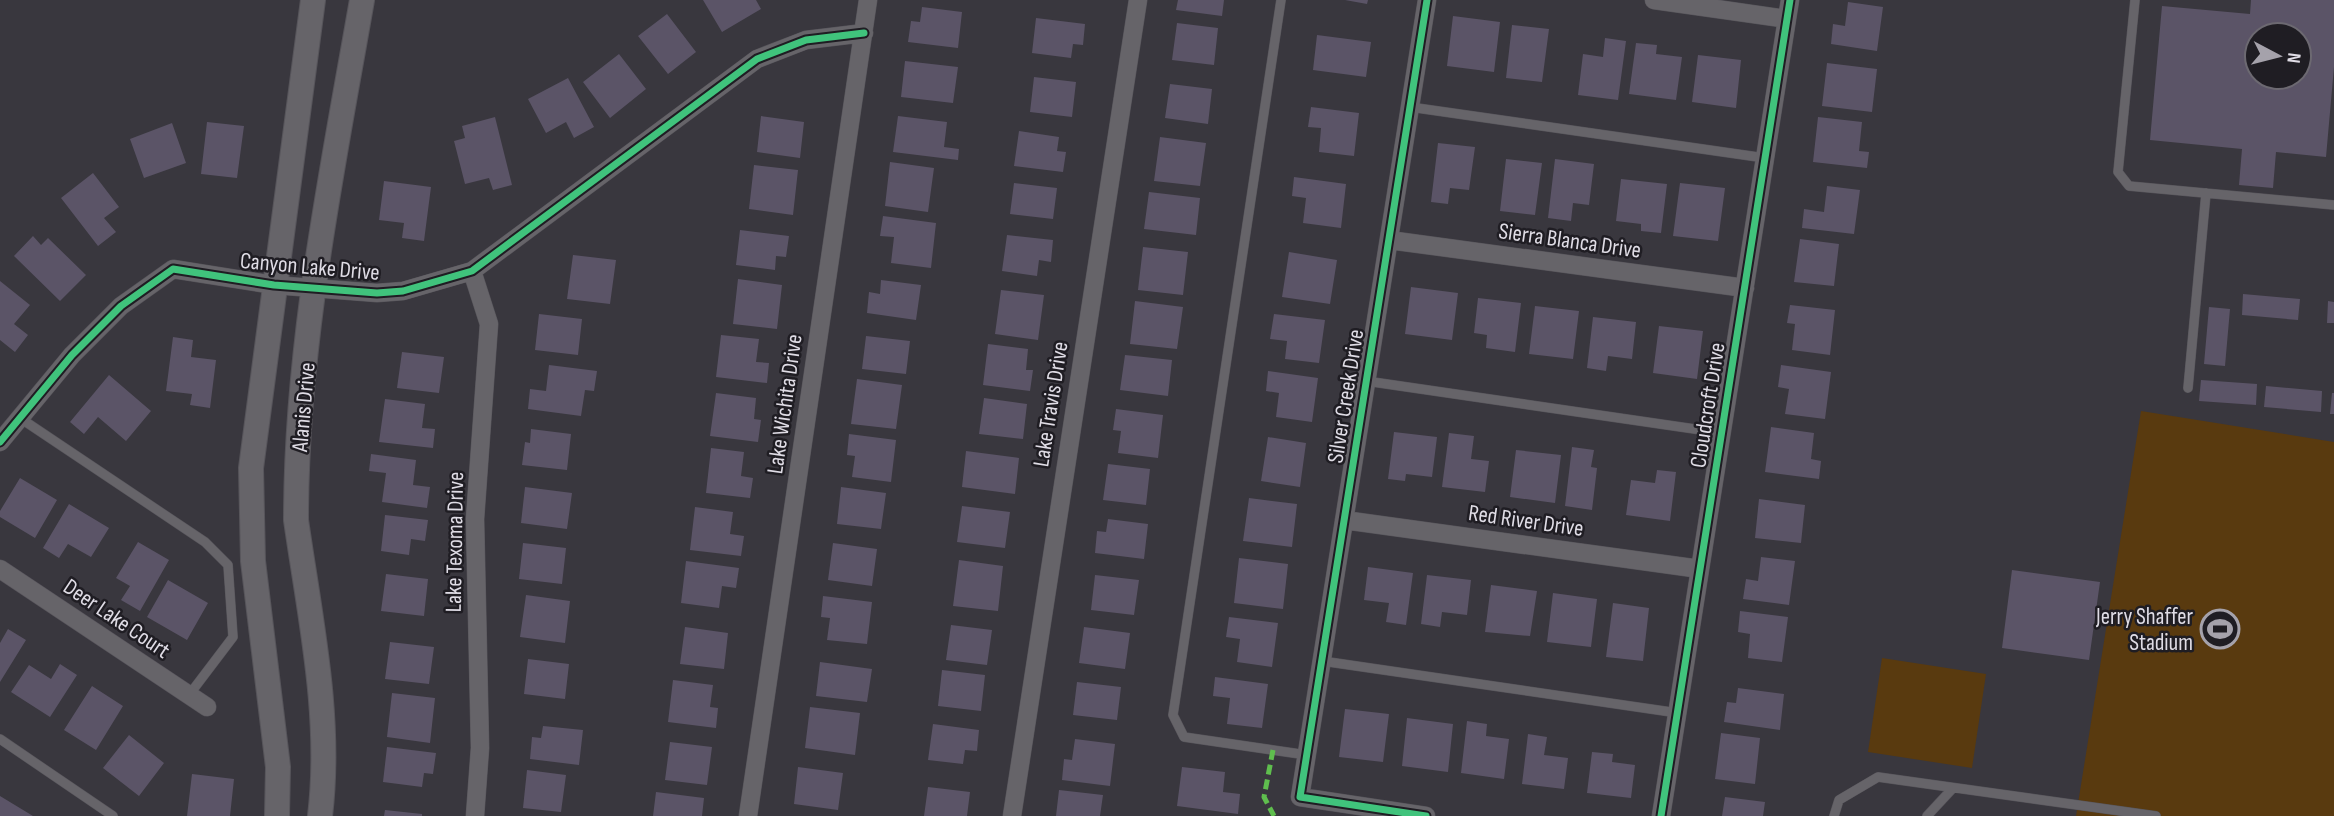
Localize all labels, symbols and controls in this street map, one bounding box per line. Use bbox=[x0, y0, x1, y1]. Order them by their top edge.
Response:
north arrow bbox=[2243, 21, 2313, 91]
text: N bbox=[2281, 51, 2305, 64]
street label: Sierra Blanca Drive bbox=[1497, 217, 1643, 265]
street label: Canyon Lake Drive bbox=[239, 247, 381, 287]
street label: Silver Creek Drive bbox=[1322, 327, 1370, 465]
street label: Lake Wichita Drive bbox=[761, 332, 809, 476]
street label: Lake Travis Drive bbox=[1027, 339, 1075, 469]
street label: Cloudcroft Drive bbox=[1684, 341, 1732, 470]
street label: Alanis Drive bbox=[286, 361, 322, 454]
street label: Lake Texoma Drive bbox=[440, 471, 470, 613]
street label: Red River Drive bbox=[1466, 499, 1585, 543]
street label: Deer Lake Court bbox=[58, 573, 175, 665]
place label: Jerry Shaffer Stadium bbox=[2095, 603, 2193, 657]
sports icon: Jerry Shaffer Stadium bbox=[2199, 608, 2241, 650]

